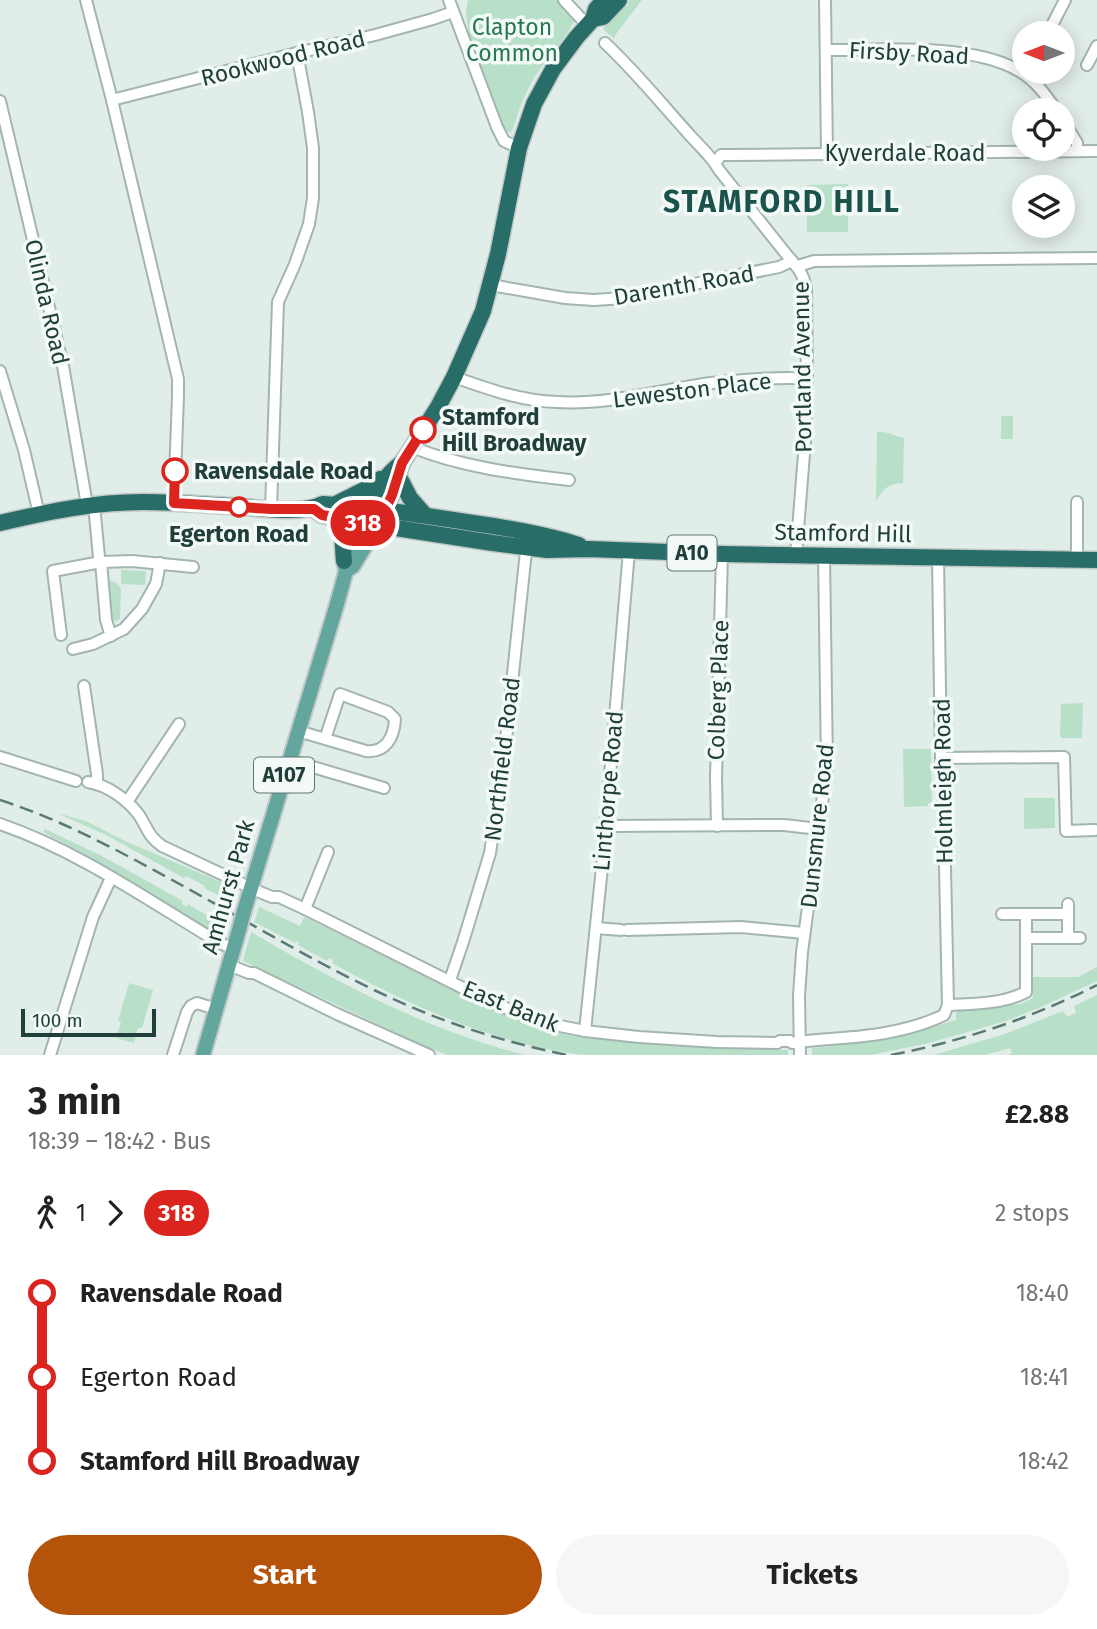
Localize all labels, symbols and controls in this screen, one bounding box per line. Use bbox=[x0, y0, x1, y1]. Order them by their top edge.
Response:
park label: Clapton Common bbox=[466, 13, 558, 67]
north arrow bbox=[1012, 21, 1074, 84]
map controls bbox=[1012, 21, 1075, 238]
street label: Rookwood Road bbox=[198, 24, 368, 92]
street label: Firsby Road bbox=[848, 36, 970, 70]
button: locate bbox=[1012, 98, 1075, 161]
street label: Kyverdale Road bbox=[825, 139, 985, 167]
button: layers bbox=[1012, 175, 1075, 238]
district label: STAMFORD HILL bbox=[663, 184, 901, 220]
street label: Olinda Road bbox=[19, 236, 75, 368]
street label: Darenth Road bbox=[612, 259, 756, 311]
street label: Portland Avenue bbox=[787, 281, 817, 453]
street label: Leweston Place bbox=[611, 366, 773, 414]
place label: Stamford Hill Broadway bbox=[442, 403, 587, 457]
marker: Stamford Hill Broadway bbox=[410, 417, 436, 443]
place label: Ravensdale Road bbox=[194, 457, 373, 485]
marker: Ravensdale Road bbox=[162, 458, 188, 484]
marker: Egerton Road bbox=[229, 497, 249, 517]
line badge: 318 bbox=[323, 500, 403, 546]
text: 318 bbox=[344, 509, 382, 537]
street label: Stamford Hill bbox=[774, 518, 912, 548]
place label: Egerton Road bbox=[169, 520, 309, 548]
road number: A10 bbox=[668, 536, 716, 570]
street label: Colberg Place bbox=[702, 619, 734, 761]
street label: Northfield Road bbox=[478, 675, 526, 843]
street label: Holmleigh Road bbox=[928, 698, 958, 864]
street label: Linthorpe Road bbox=[587, 710, 629, 872]
street label: Dunsmure Road bbox=[794, 742, 840, 910]
road number: A107 bbox=[254, 758, 314, 792]
street label: Amhurst Park bbox=[195, 816, 261, 958]
street label: East Bank bbox=[459, 974, 563, 1038]
scale bar bbox=[21, 1006, 156, 1038]
text: 100 m bbox=[32, 1009, 83, 1032]
text: 3 min bbox=[28, 1078, 122, 1124]
text: £2.88 bbox=[1005, 1099, 1069, 1130]
text: 18:39 – 18:42 · Bus bbox=[28, 1127, 211, 1155]
icon: walk bbox=[28, 1194, 66, 1232]
icon: forward bbox=[96, 1194, 134, 1232]
text: 1 bbox=[76, 1199, 86, 1227]
text: 318 bbox=[158, 1199, 195, 1227]
text: 2 stops bbox=[995, 1199, 1069, 1227]
text: Ravensdale Road bbox=[80, 1278, 283, 1309]
text: 18:40 bbox=[1016, 1279, 1069, 1307]
text: Egerton Road bbox=[80, 1362, 237, 1393]
text: 18:41 bbox=[1020, 1363, 1069, 1391]
text: Stamford Hill Broadway bbox=[80, 1446, 360, 1477]
text: 18:42 bbox=[1018, 1447, 1069, 1475]
button: Start bbox=[28, 1535, 542, 1615]
button: Tickets bbox=[556, 1535, 1069, 1615]

